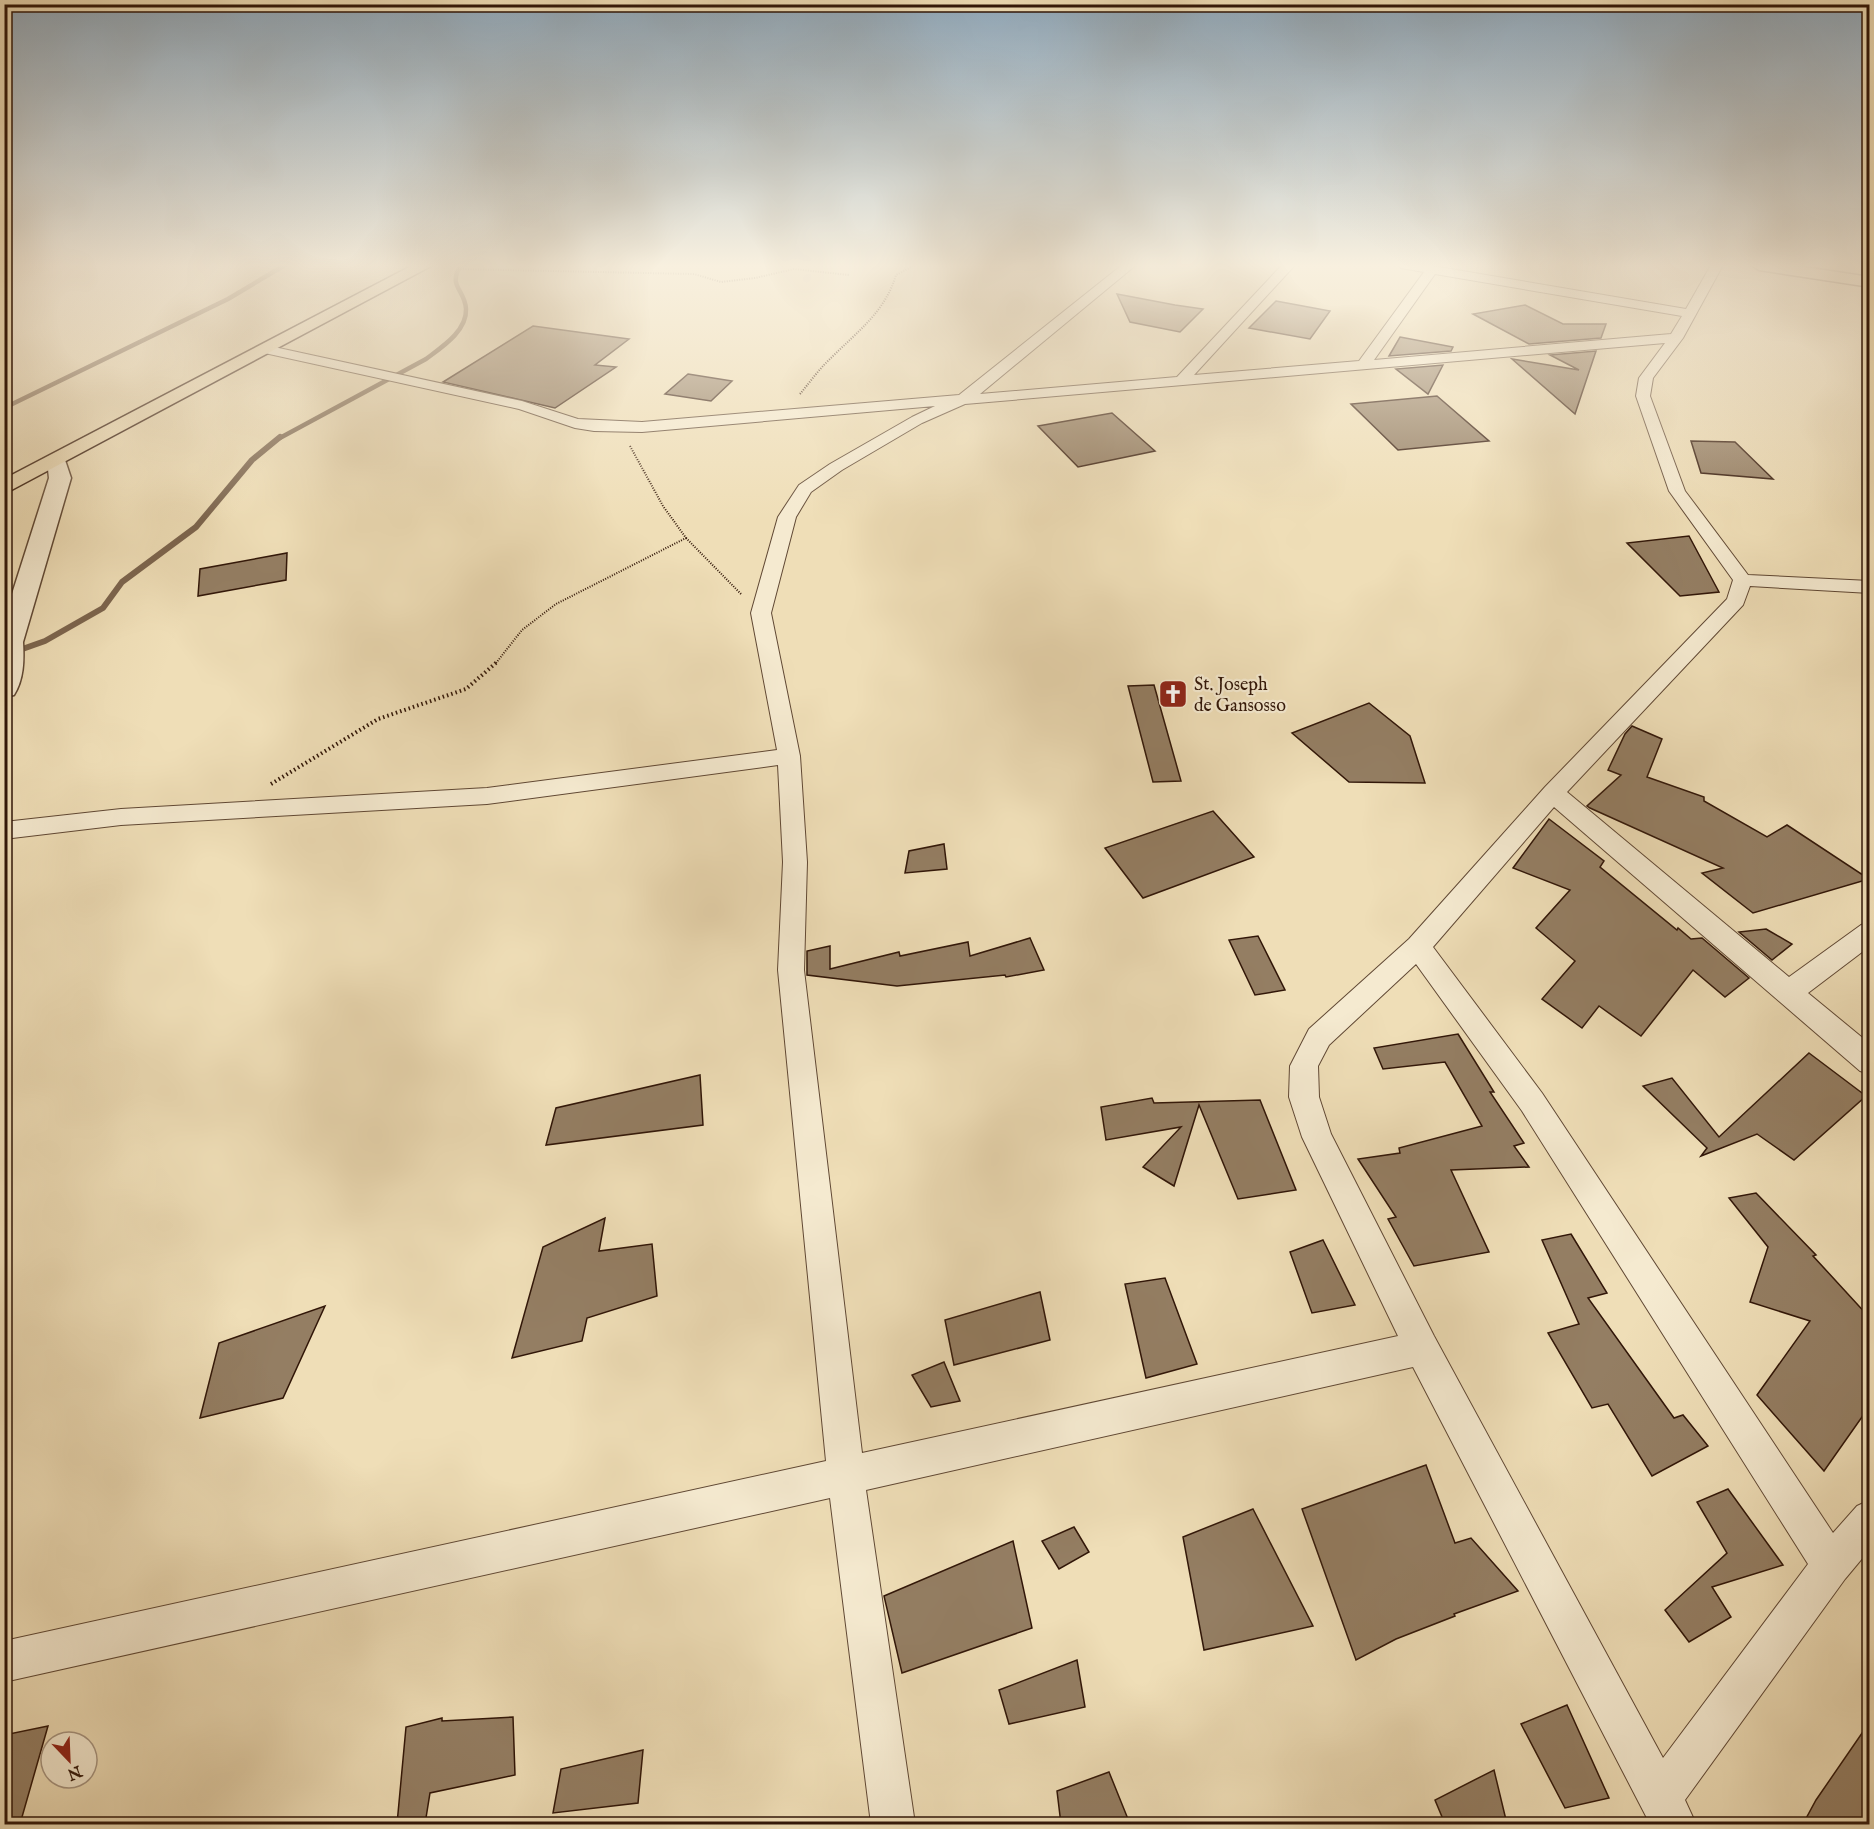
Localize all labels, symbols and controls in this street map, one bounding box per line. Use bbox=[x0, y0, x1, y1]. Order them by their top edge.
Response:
place label: St. Joseph de Gansosso bbox=[1194, 674, 1286, 718]
church icon: St. Joseph de Gansosso bbox=[1157, 678, 1189, 710]
north arrow bbox=[39, 1730, 99, 1790]
text: N bbox=[64, 1760, 85, 1784]

